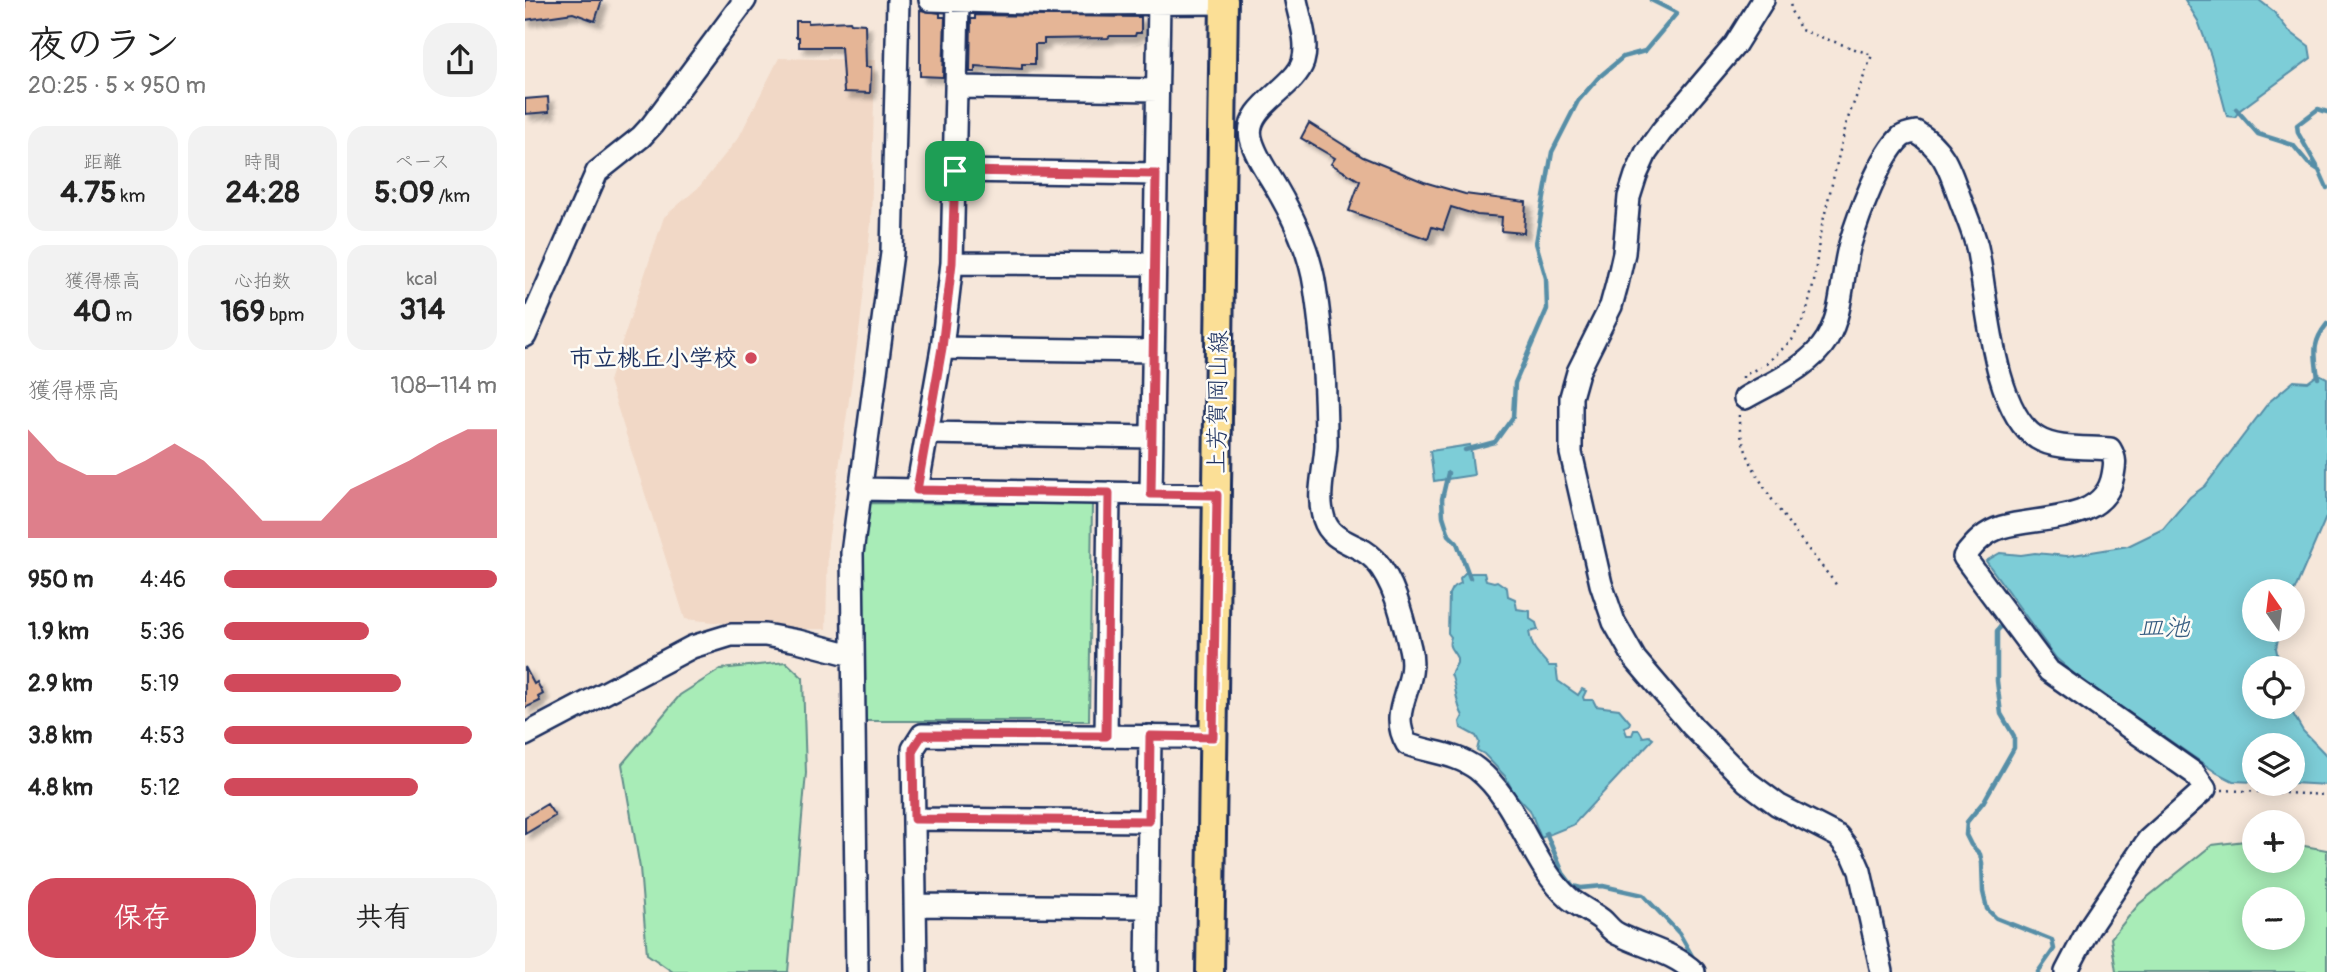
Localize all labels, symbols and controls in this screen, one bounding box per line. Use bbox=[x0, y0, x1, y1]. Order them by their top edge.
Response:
text: 夜のラン bbox=[28, 21, 180, 69]
button: share bbox=[423, 23, 497, 97]
text: 20:25 · 5 × 950 m bbox=[28, 71, 206, 100]
pin bbox=[925, 141, 985, 201]
text: 距離 bbox=[84, 150, 122, 174]
text: 時間 bbox=[243, 150, 282, 174]
text: ペース bbox=[394, 150, 450, 174]
icon: arrive bbox=[936, 152, 974, 190]
text: 4.75 bbox=[60, 174, 116, 211]
text: 24:28 bbox=[225, 174, 300, 211]
text: 5:09 bbox=[374, 174, 434, 211]
text: km bbox=[116, 184, 145, 208]
text: /km bbox=[434, 184, 470, 208]
text: kcal bbox=[407, 267, 438, 291]
text: 獲得標高 bbox=[65, 269, 141, 293]
text: 心拍数 bbox=[234, 269, 291, 293]
text: 314 bbox=[399, 291, 445, 328]
text: 40 bbox=[73, 293, 111, 330]
text: 169 bbox=[221, 293, 265, 330]
text: m bbox=[111, 303, 132, 327]
text: bpm bbox=[265, 303, 304, 327]
street label: 上芳賀岡山線 bbox=[1202, 330, 1234, 474]
place label: 市立桃丘小学校 bbox=[569, 344, 737, 373]
marker: 市立桃丘小学校 bbox=[743, 350, 759, 366]
text: 108–114 m bbox=[390, 371, 497, 400]
text: 獲得標高 bbox=[28, 376, 120, 405]
text: 950 m bbox=[28, 565, 93, 594]
text: 4:46 bbox=[140, 565, 186, 594]
north arrow bbox=[2242, 579, 2305, 642]
map controls bbox=[2242, 579, 2305, 950]
water label: 皿池 bbox=[2138, 612, 2191, 644]
text: 1.9 km bbox=[28, 617, 89, 646]
text: 5:36 bbox=[140, 617, 185, 646]
button: locate bbox=[2242, 656, 2305, 719]
text: 2.9 km bbox=[28, 669, 93, 698]
text: 5:19 bbox=[140, 669, 179, 698]
text: 3.8 km bbox=[28, 721, 92, 750]
text: 4:53 bbox=[140, 721, 185, 750]
button: layers bbox=[2242, 733, 2305, 796]
text: 4.8 km bbox=[28, 773, 93, 802]
text: 5:12 bbox=[140, 773, 180, 802]
button: + bbox=[2242, 810, 2305, 873]
button: 保存 bbox=[28, 878, 256, 958]
button: 共有 bbox=[270, 878, 497, 958]
button: − bbox=[2242, 887, 2305, 950]

